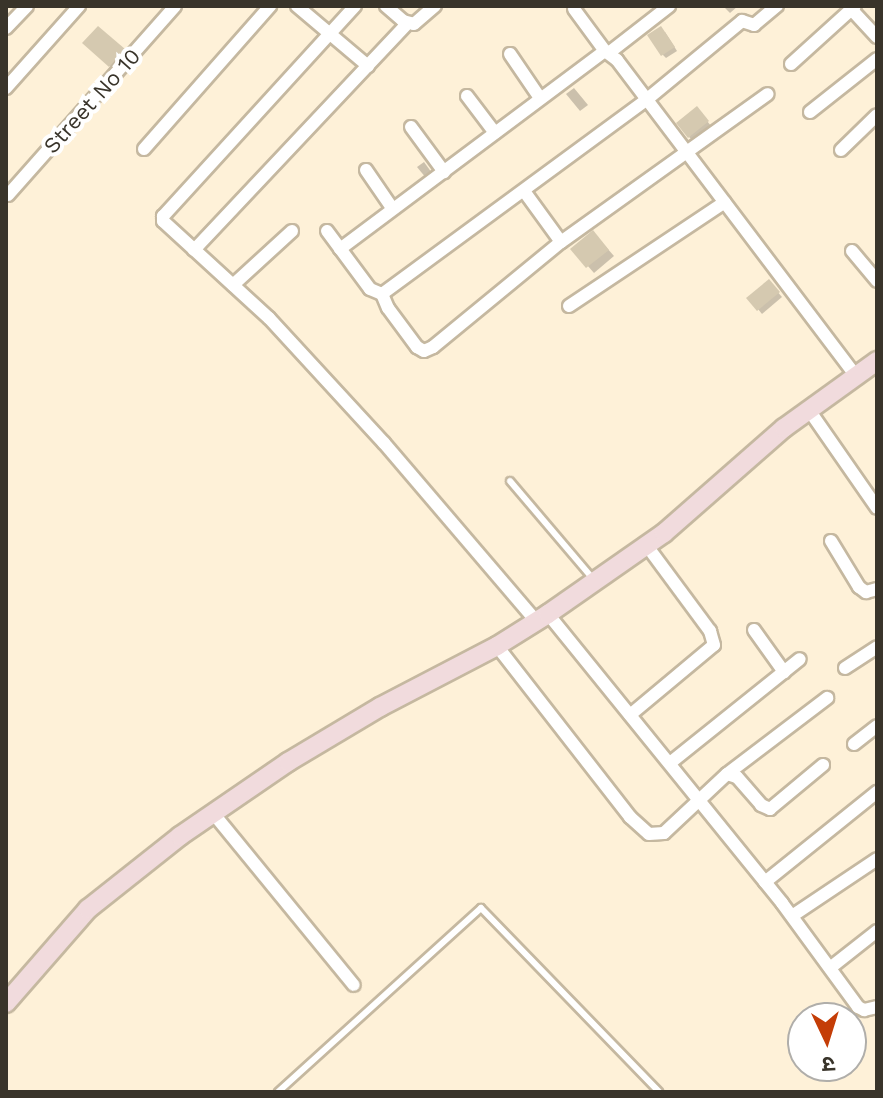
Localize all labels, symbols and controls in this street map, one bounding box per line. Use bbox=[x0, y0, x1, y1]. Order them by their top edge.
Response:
street label: Street No 10 bbox=[38, 43, 146, 159]
north arrow bbox=[787, 1002, 867, 1082]
text: उ bbox=[821, 1052, 836, 1077]

